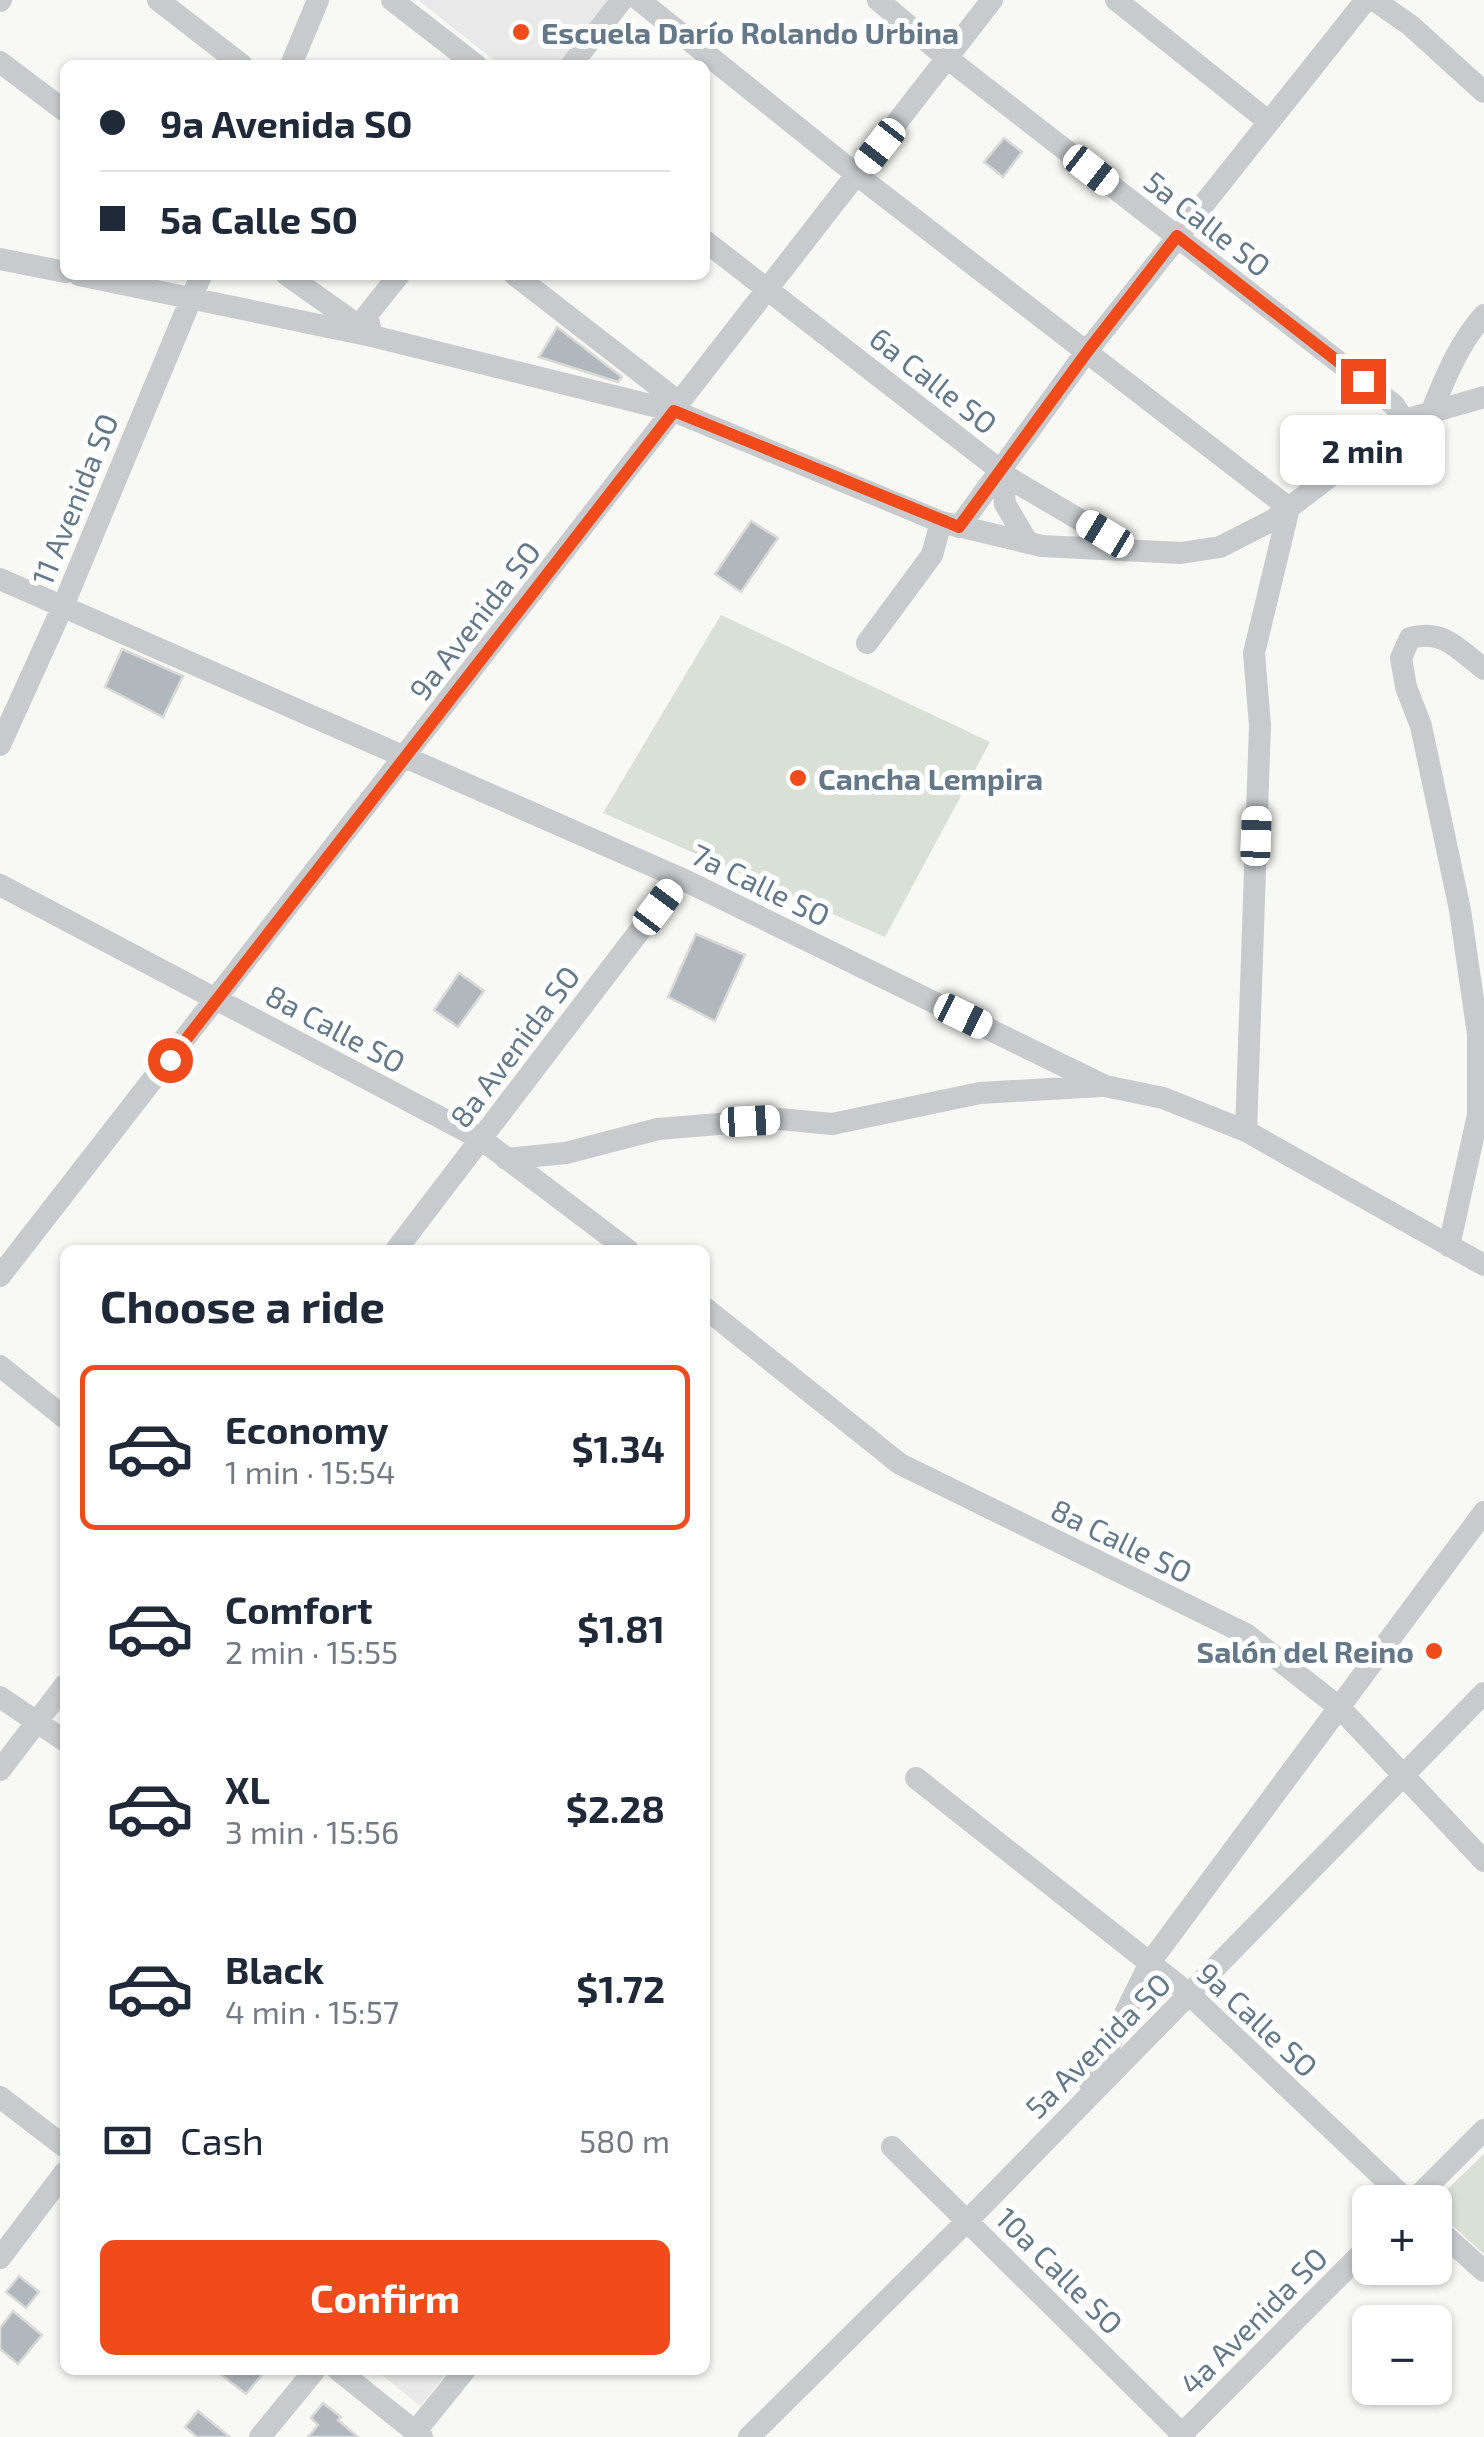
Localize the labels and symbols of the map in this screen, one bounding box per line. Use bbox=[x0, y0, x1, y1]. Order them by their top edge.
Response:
place label: Escuela Darío Rolando Urbina bbox=[541, 14, 959, 50]
marker: Escuela Darío Rolando Urbina bbox=[510, 21, 532, 43]
car bbox=[850, 113, 910, 179]
car bbox=[1058, 140, 1124, 200]
street label: 5a Calle SO bbox=[1138, 163, 1278, 283]
street label: 6a Calle SO bbox=[863, 319, 1005, 441]
route end bbox=[1341, 359, 1386, 404]
street label: 11 Avenida SO bbox=[23, 408, 125, 590]
callout: 2 min bbox=[1280, 416, 1446, 486]
car bbox=[1072, 506, 1138, 562]
street label: 9a Avenida SO bbox=[401, 533, 547, 707]
place label: Cancha Lempira bbox=[818, 760, 1043, 796]
marker: Cancha Lempira bbox=[787, 767, 809, 789]
car bbox=[1240, 805, 1272, 867]
street label: 7a Calle SO bbox=[686, 835, 836, 933]
car bbox=[628, 874, 688, 940]
street label: 8a Avenida SO bbox=[442, 958, 586, 1134]
street label: 8a Calle SO bbox=[260, 976, 412, 1080]
car bbox=[929, 989, 997, 1043]
route start bbox=[148, 1038, 193, 1083]
car bbox=[719, 1104, 781, 1138]
street label: 8a Calle SO bbox=[1046, 1490, 1198, 1590]
place label: Salón del Reino bbox=[1197, 1633, 1414, 1669]
marker: Salón del Reino bbox=[1423, 1640, 1445, 1662]
street label: 9a Calle SO bbox=[1190, 1954, 1326, 2084]
street label: 5a Avenida SO bbox=[1017, 1965, 1177, 2125]
street label: 10a Calle SO bbox=[989, 2199, 1131, 2341]
street label: 4a Avenida SO bbox=[1172, 2239, 1334, 2401]

